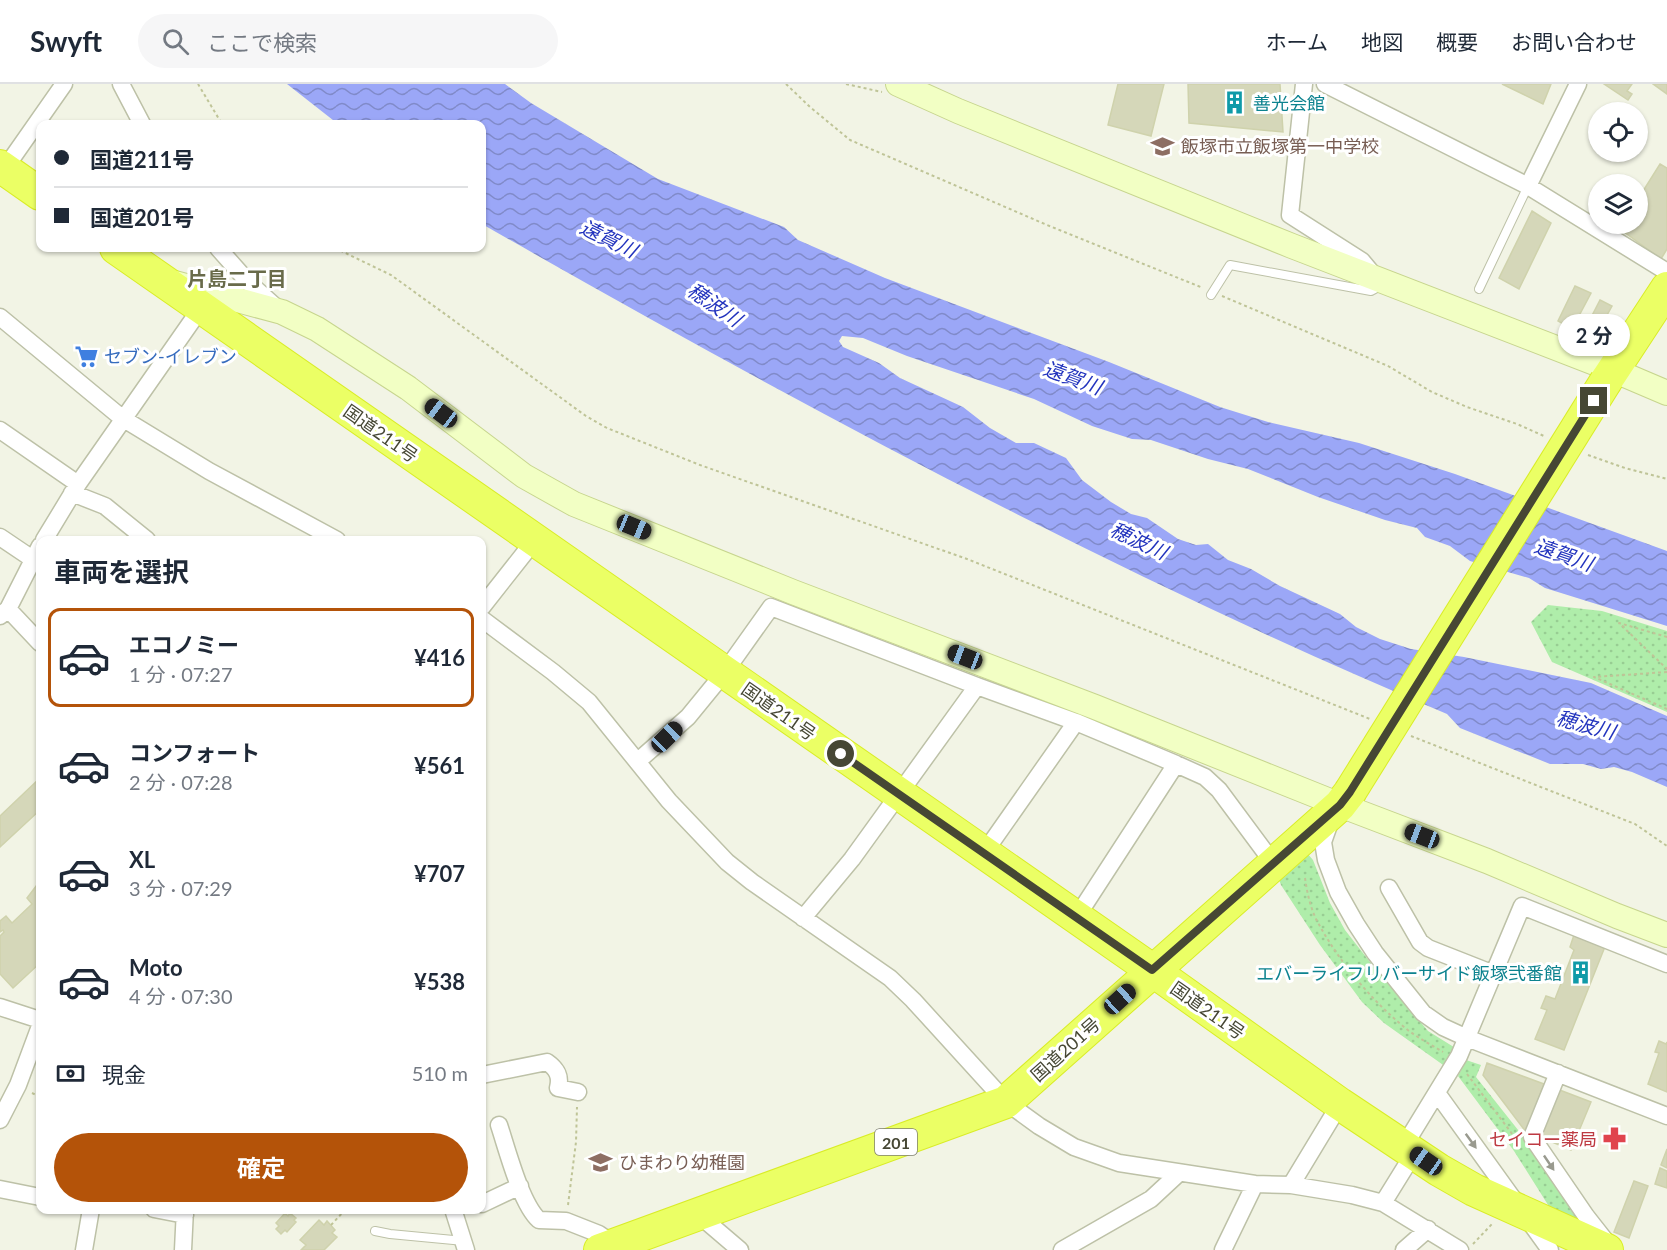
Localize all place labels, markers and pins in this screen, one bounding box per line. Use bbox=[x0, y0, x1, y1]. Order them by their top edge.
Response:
building icon: 善光会館 bbox=[1222, 90, 1248, 116]
place label: 善光会館 bbox=[1253, 92, 1325, 114]
school or university icon: 飯塚市立飯塚第一中学校 bbox=[1150, 133, 1176, 159]
place label: 飯塚市立飯塚第一中学校 bbox=[1181, 135, 1379, 157]
supermarket icon: セブン-イレブン bbox=[73, 343, 99, 369]
place label: セブン-イレブン bbox=[104, 345, 237, 367]
building icon: エバーライフリバーサイド飯塚弐番館 bbox=[1567, 960, 1593, 986]
place label: エバーライフリバーサイド飯塚弐番館 bbox=[1256, 962, 1562, 984]
pharmacy icon: セイコー薬局 bbox=[1602, 1126, 1628, 1152]
place label: セイコー薬局 bbox=[1489, 1128, 1597, 1150]
school or university icon: ひまわり幼稚園 bbox=[588, 1149, 614, 1175]
place label: ひまわり幼稚園 bbox=[619, 1151, 745, 1173]

